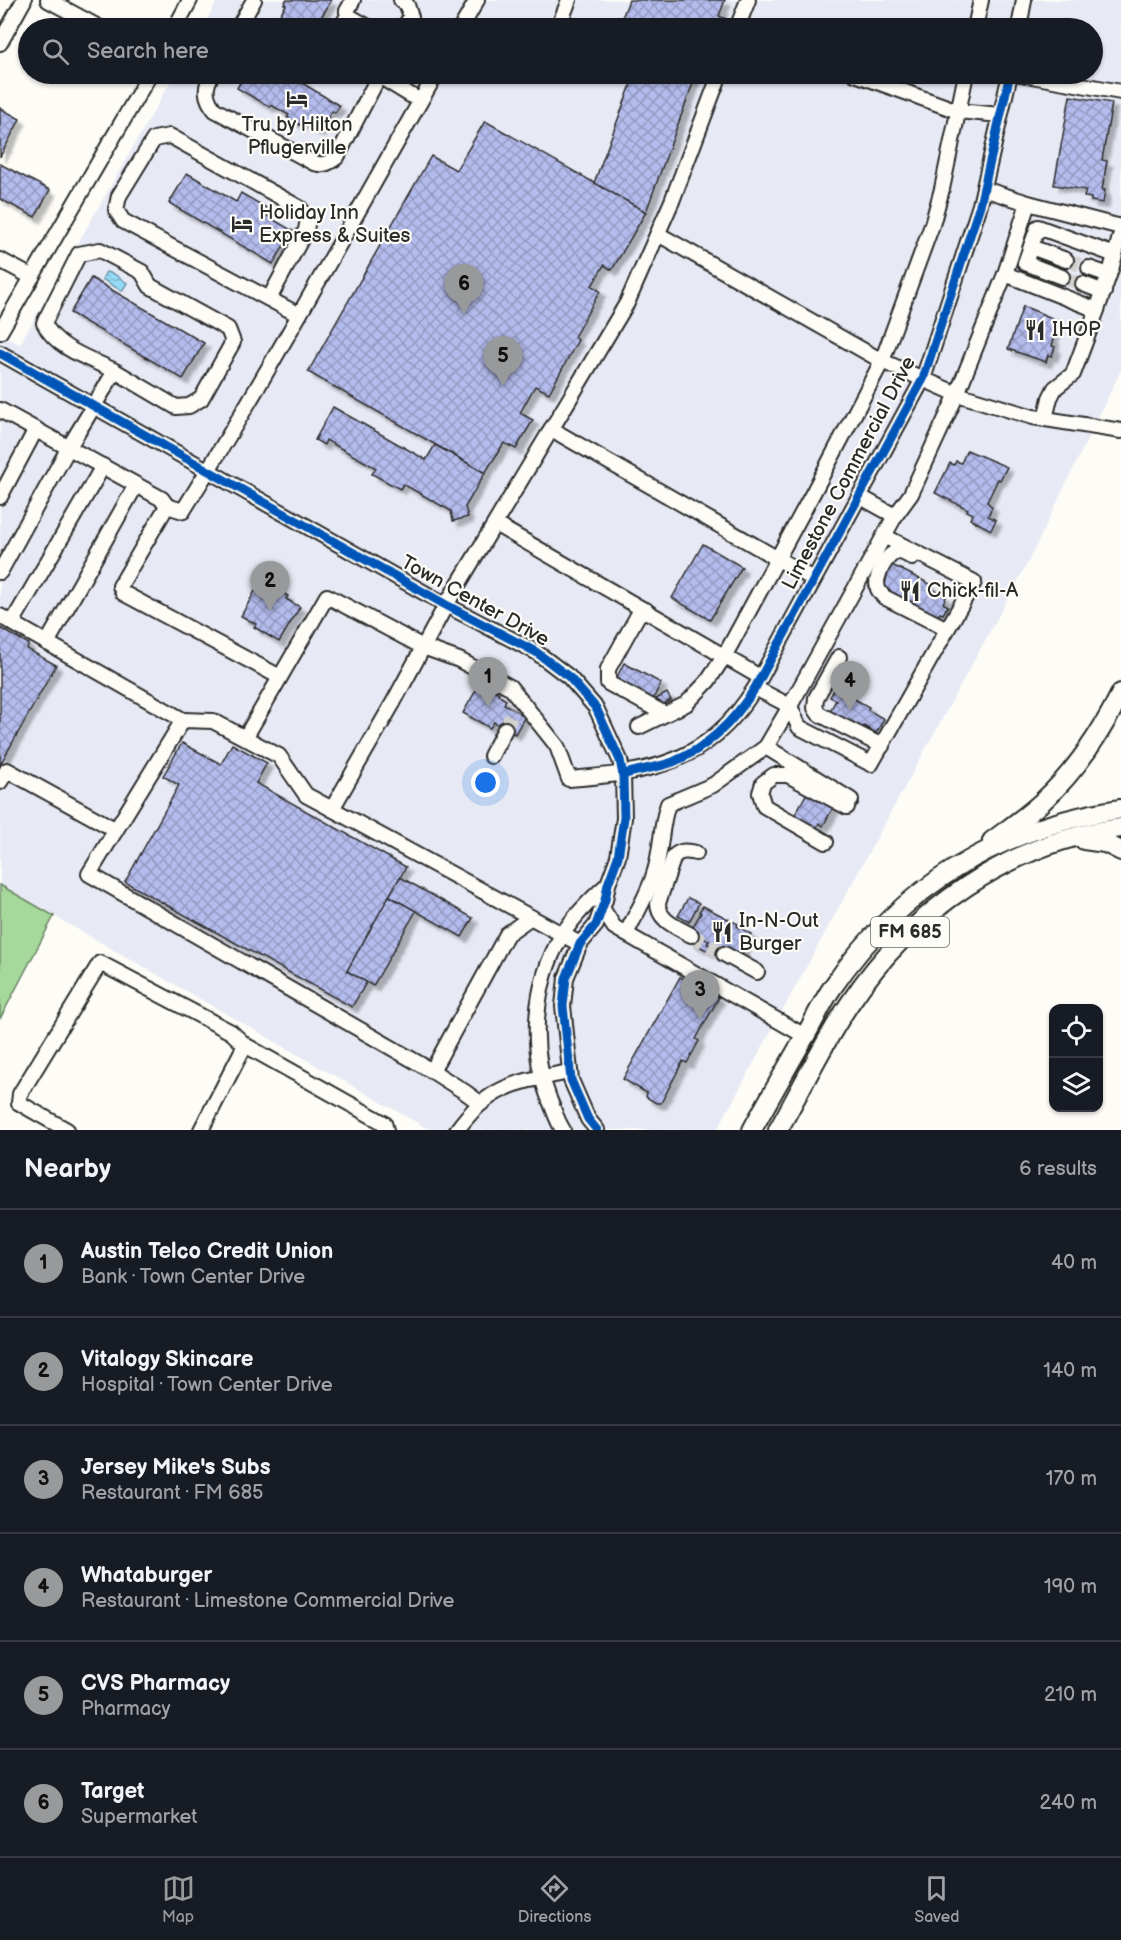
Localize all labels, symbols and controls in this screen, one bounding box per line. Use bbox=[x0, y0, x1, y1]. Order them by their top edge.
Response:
search box bbox=[18, 18, 1103, 84]
icon: search bbox=[39, 35, 72, 68]
text: Search here bbox=[87, 38, 209, 65]
hotel icon: Tru by Hilton Pflugerville bbox=[285, 87, 309, 111]
place label: Tru by Hilton Pflugerville bbox=[242, 113, 352, 160]
place label: Holiday Inn Express & Suites bbox=[259, 201, 411, 248]
hotel icon: Holiday Inn Express & Suites bbox=[230, 212, 254, 236]
pin: 6 bbox=[444, 264, 484, 314]
restaurant icon: IHOP bbox=[1023, 318, 1047, 342]
place label: IHOP bbox=[1052, 318, 1101, 342]
pin: 5 bbox=[484, 336, 522, 386]
street label: Limestone Commercial Drive bbox=[777, 352, 921, 594]
street label: Town Center Drive bbox=[397, 550, 553, 652]
pin: 2 bbox=[250, 562, 290, 611]
restaurant icon: Chick-fil-A bbox=[898, 579, 922, 603]
place label: Chick-fil-A bbox=[927, 579, 1019, 603]
pin: 1 bbox=[468, 658, 508, 707]
pin: 4 bbox=[830, 662, 870, 711]
your location bbox=[471, 768, 500, 797]
place label: In-N-Out Burger bbox=[739, 909, 819, 956]
road number: FM 685 bbox=[871, 917, 949, 947]
restaurant icon: In-N-Out Burger bbox=[710, 920, 734, 944]
pin: 3 bbox=[680, 970, 720, 1020]
map controls bbox=[1049, 1004, 1103, 1112]
button: locate bbox=[1049, 1004, 1103, 1058]
button: layers bbox=[1049, 1058, 1103, 1112]
text: Nearby bbox=[24, 1154, 111, 1185]
text: 6 results bbox=[1019, 1157, 1097, 1181]
text: Austin Telco Credit Union bbox=[81, 1238, 333, 1265]
text: 1 bbox=[39, 1251, 48, 1275]
text: 40 m bbox=[1051, 1251, 1097, 1275]
text: Bank · Town Center Drive bbox=[81, 1265, 305, 1289]
text: Vitalogy Skincare bbox=[81, 1346, 253, 1373]
text: 2 bbox=[38, 1359, 49, 1383]
text: 140 m bbox=[1043, 1359, 1097, 1383]
text: Hospital · Town Center Drive bbox=[81, 1373, 333, 1397]
text: Jersey Mike's Subs bbox=[81, 1454, 271, 1481]
text: 3 bbox=[38, 1467, 49, 1491]
text: 170 m bbox=[1046, 1467, 1097, 1491]
text: Restaurant · FM 685 bbox=[81, 1481, 264, 1505]
text: Whataburger bbox=[81, 1562, 212, 1589]
text: 4 bbox=[38, 1575, 49, 1599]
text: 190 m bbox=[1044, 1575, 1097, 1599]
text: Restaurant · Limestone Commercial Drive bbox=[81, 1589, 454, 1613]
text: CVS Pharmacy bbox=[81, 1670, 230, 1697]
text: 5 bbox=[38, 1683, 49, 1707]
text: 210 m bbox=[1044, 1683, 1097, 1707]
text: Pharmacy bbox=[81, 1697, 171, 1721]
text: Target bbox=[81, 1778, 144, 1805]
text: 6 bbox=[37, 1791, 50, 1815]
text: 240 m bbox=[1040, 1791, 1097, 1815]
text: Supermarket bbox=[81, 1805, 197, 1829]
tab: Map bbox=[162, 1872, 195, 1927]
tab: Directions bbox=[518, 1872, 591, 1927]
tab: Saved bbox=[914, 1872, 959, 1927]

